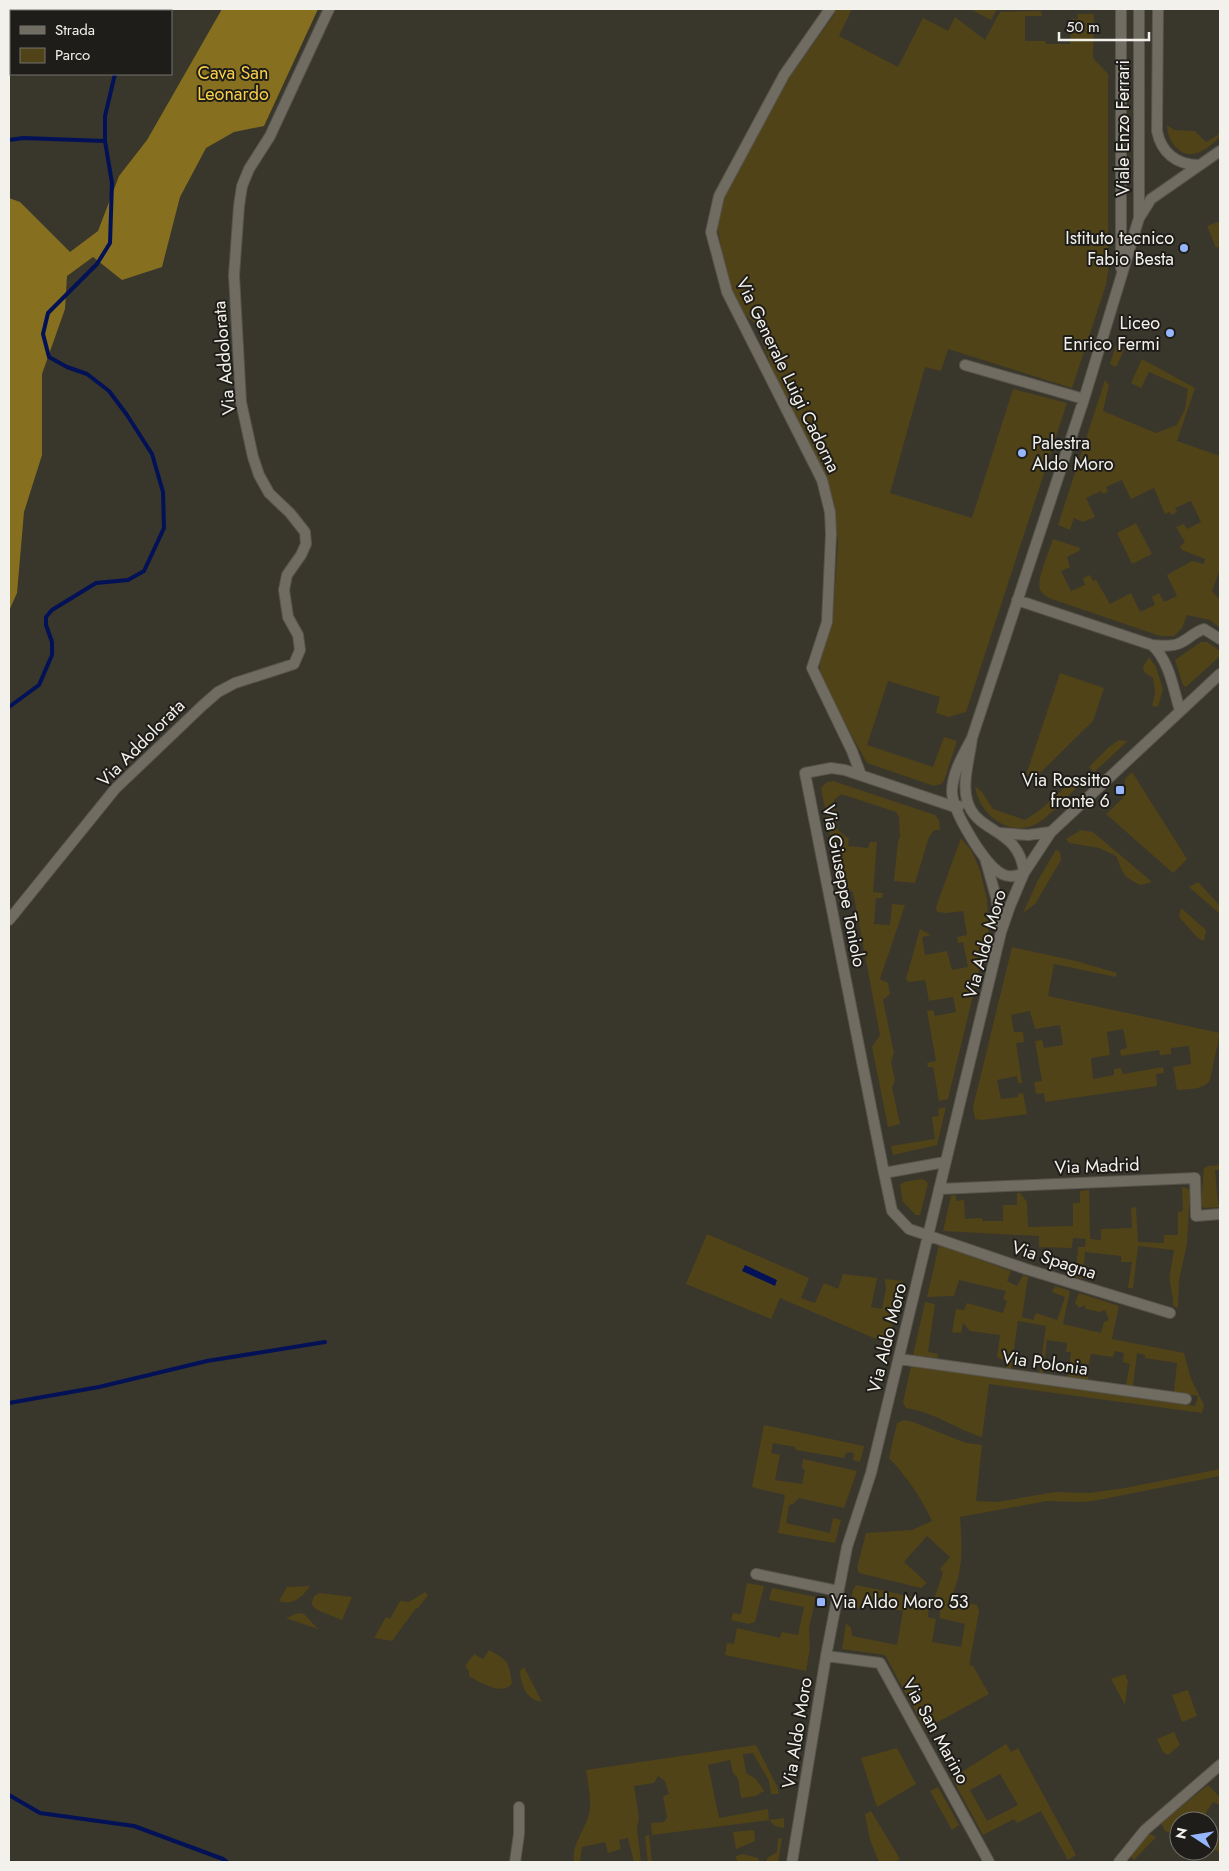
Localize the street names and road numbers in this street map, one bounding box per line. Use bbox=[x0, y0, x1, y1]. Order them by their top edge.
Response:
street label: Viale Enzo Ferrari bbox=[1110, 60, 1136, 196]
street label: Via Generale Luigi Cadorna bbox=[729, 273, 847, 477]
street label: Via Addolorata bbox=[206, 300, 242, 416]
street label: Via Addolorata bbox=[91, 693, 191, 793]
street label: Via Giuseppe Toniolo bbox=[816, 803, 873, 969]
street label: Via Aldo Moro bbox=[957, 886, 1013, 1002]
street label: Via Madrid bbox=[1054, 1152, 1140, 1180]
street label: Via Spagna bbox=[1008, 1234, 1100, 1286]
street label: Via Aldo Moro bbox=[861, 1280, 913, 1396]
street label: Via Polonia bbox=[1000, 1344, 1090, 1382]
street label: Via San Marino bbox=[896, 1673, 976, 1789]
street label: Via Aldo Moro bbox=[775, 1675, 819, 1790]

